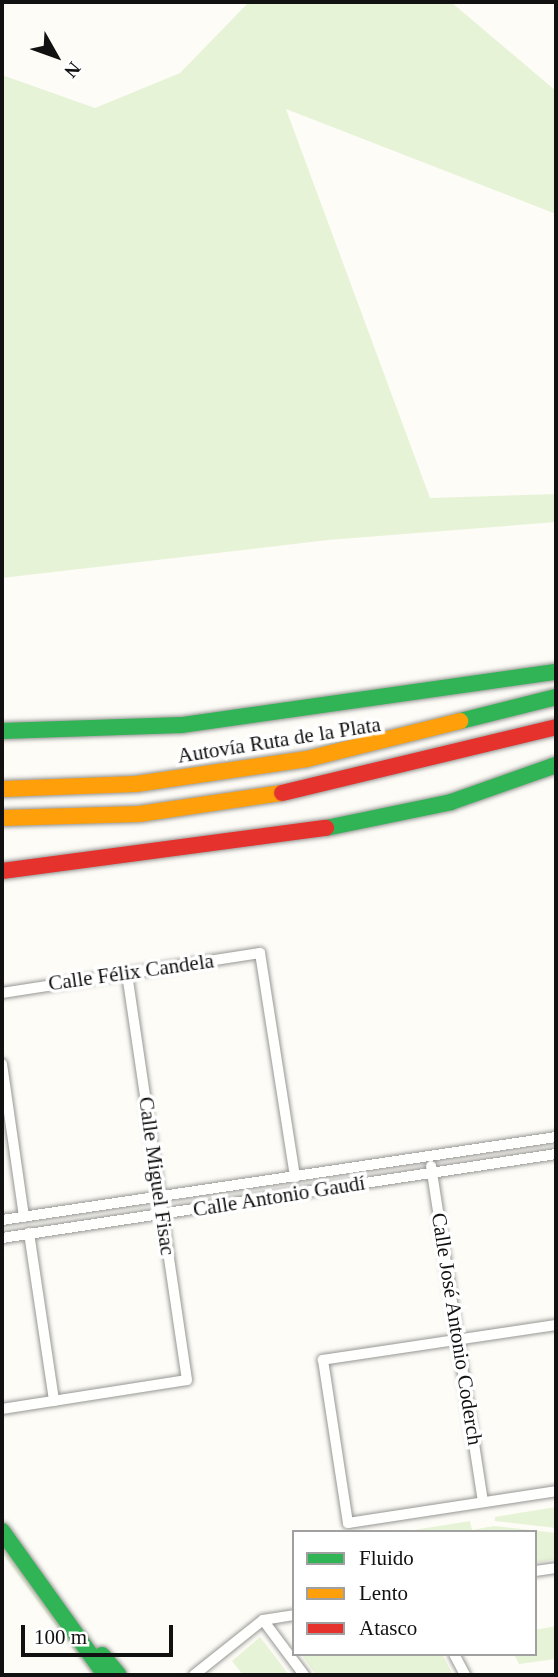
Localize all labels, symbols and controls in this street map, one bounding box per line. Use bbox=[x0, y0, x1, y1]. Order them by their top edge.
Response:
north arrow bbox=[21, 21, 91, 91]
text: N bbox=[60, 58, 85, 82]
street label: Autovía Ruta de la Plata bbox=[176, 711, 382, 769]
street label: Calle Félix Candela bbox=[47, 948, 215, 996]
street label: Calle Miguel Fisac bbox=[133, 1095, 181, 1257]
street label: Calle Antonio Gaudí bbox=[191, 1170, 367, 1222]
street label: Calle José Antonio Coderch bbox=[426, 1210, 488, 1448]
legend bbox=[292, 1530, 537, 1656]
text: Fluido bbox=[359, 1546, 414, 1570]
text: Lento bbox=[359, 1581, 408, 1605]
scale bar bbox=[24, 1610, 177, 1654]
text: Atasco bbox=[359, 1616, 417, 1640]
text: 100 m bbox=[34, 1625, 87, 1649]

